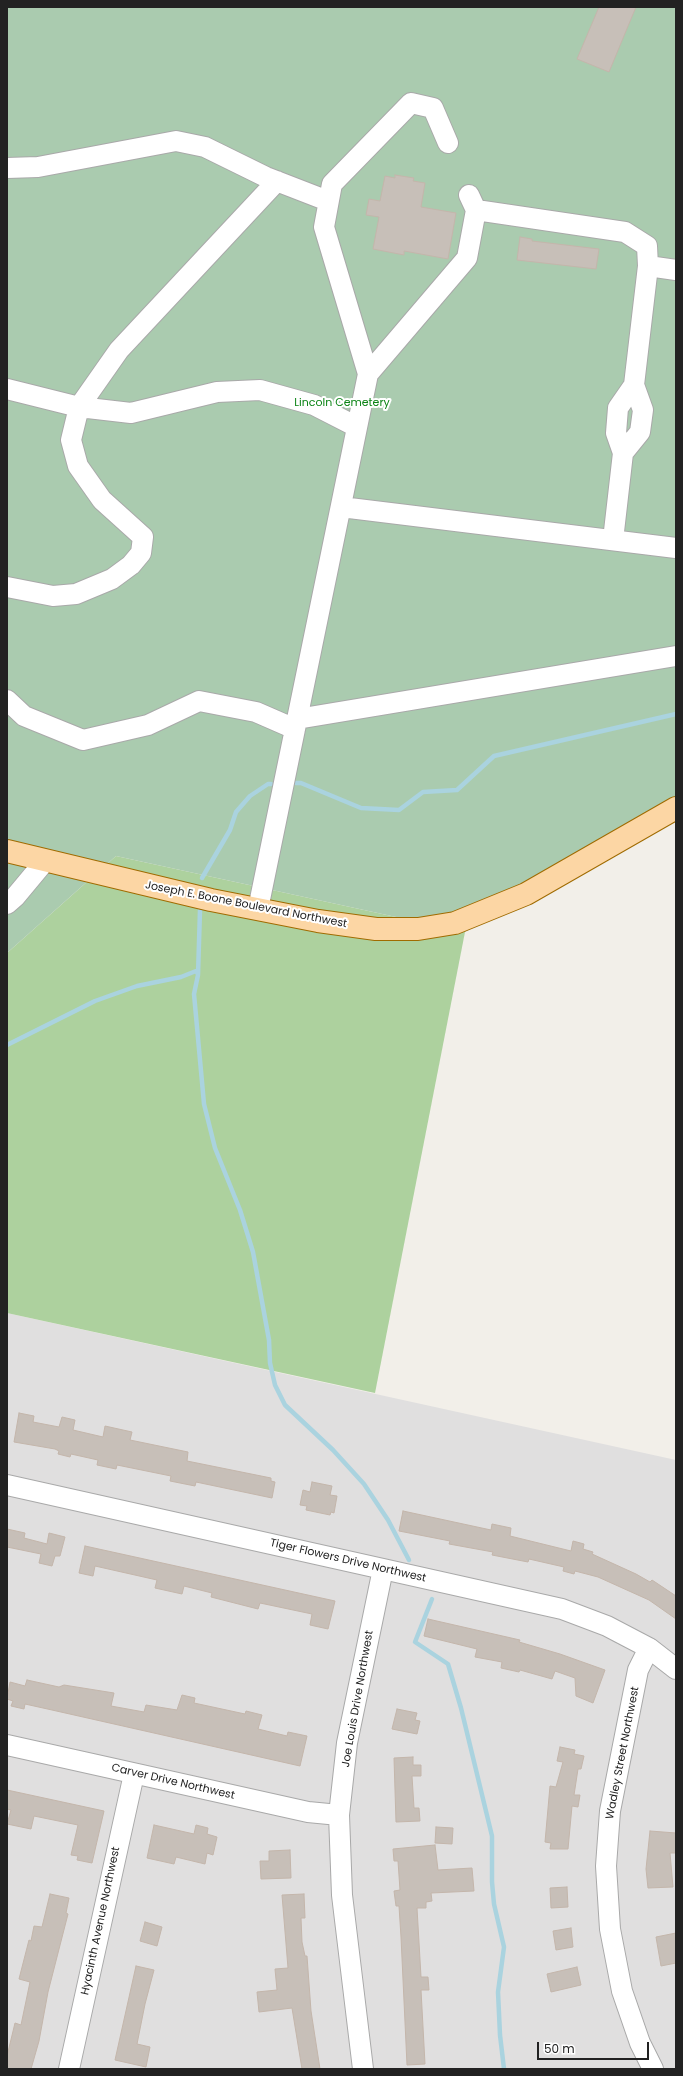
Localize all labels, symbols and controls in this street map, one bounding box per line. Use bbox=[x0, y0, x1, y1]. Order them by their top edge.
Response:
park label: Lincoln Cemetery bbox=[294, 396, 390, 410]
street label: Joseph E. Boone Boulevard Northwest bbox=[144, 879, 348, 931]
street label: Tiger Flowers Drive Northwest bbox=[269, 1537, 427, 1585]
street label: Joe Louis Drive Northwest bbox=[339, 1629, 377, 1769]
street label: Wadley Street Northwest bbox=[604, 1686, 642, 1820]
street label: Carver Drive Northwest bbox=[110, 1761, 236, 1803]
street label: Hyacinth Avenue Northwest bbox=[79, 1846, 123, 1996]
scale bar bbox=[539, 2034, 651, 2060]
text: 50 m bbox=[544, 2040, 575, 2057]

